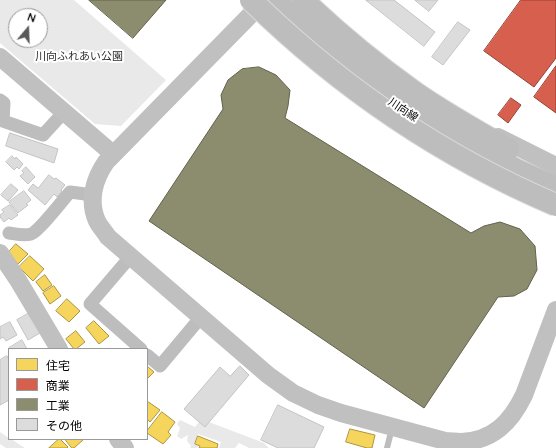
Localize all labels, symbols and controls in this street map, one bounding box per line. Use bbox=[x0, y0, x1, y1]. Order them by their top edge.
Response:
north arrow bbox=[8, 8, 48, 48]
text: N bbox=[25, 10, 38, 26]
park label: 川向ふれあい公園 bbox=[35, 50, 123, 64]
street label: 川向線 bbox=[386, 95, 420, 125]
legend bbox=[8, 348, 148, 440]
text: 住宅 bbox=[46, 358, 70, 373]
text: 商業 bbox=[46, 378, 70, 393]
text: 工業 bbox=[46, 398, 70, 413]
text: その他 bbox=[46, 418, 82, 433]

